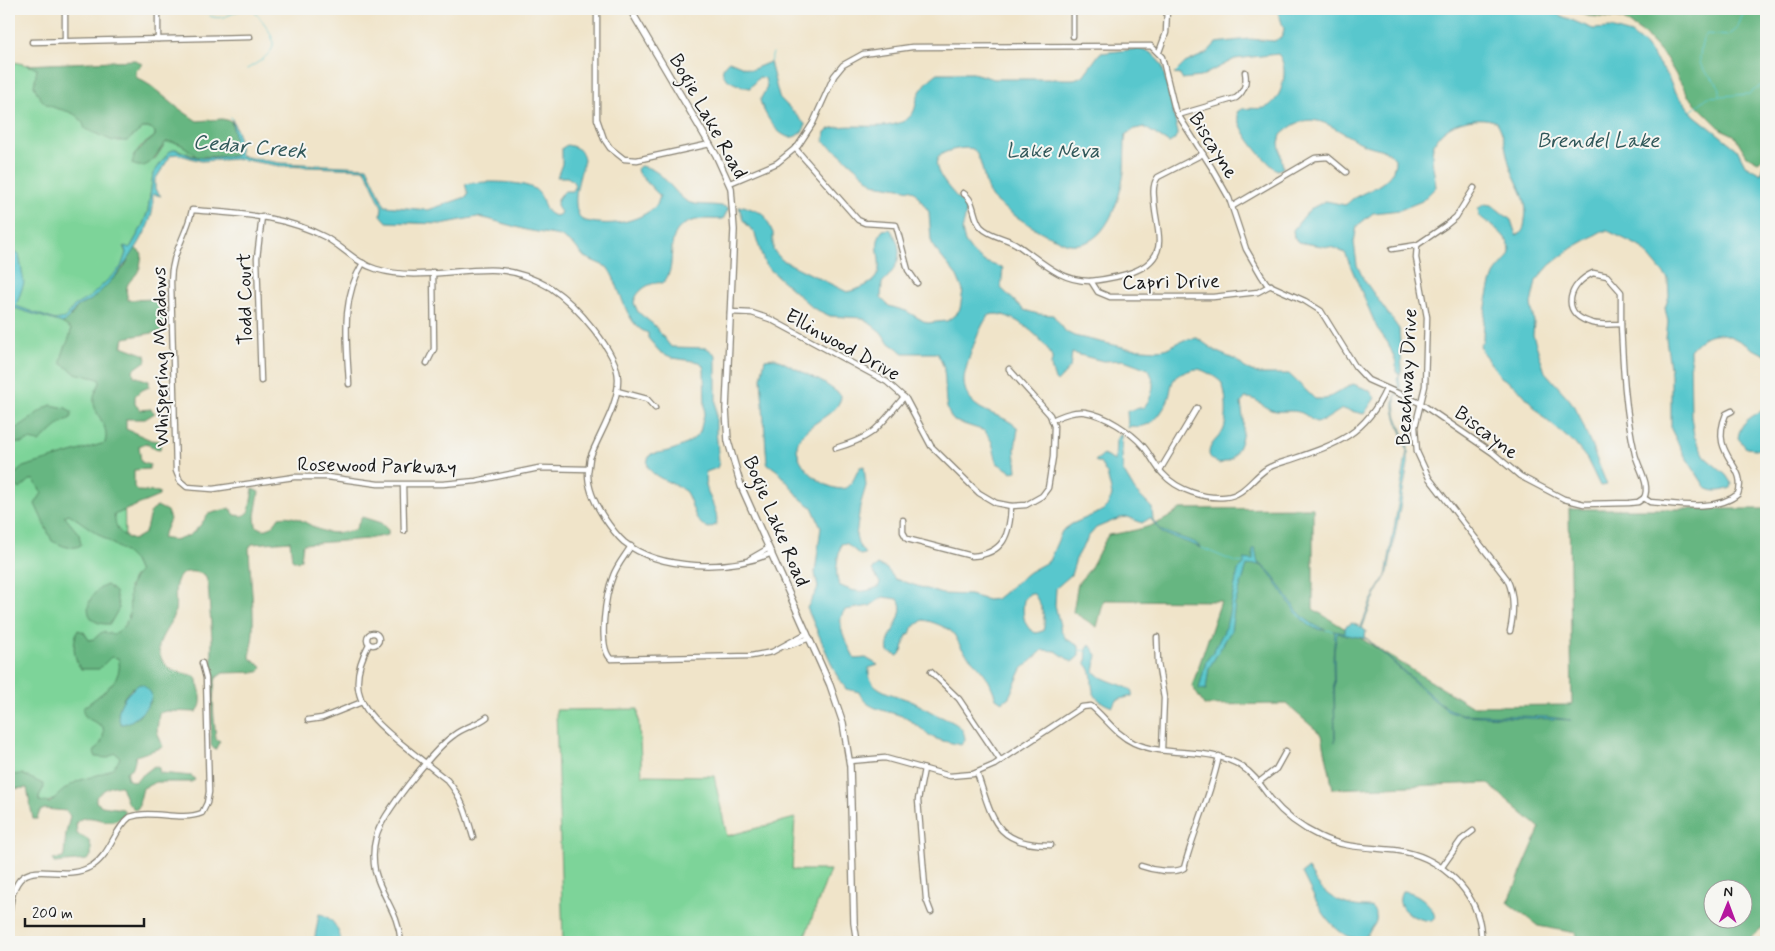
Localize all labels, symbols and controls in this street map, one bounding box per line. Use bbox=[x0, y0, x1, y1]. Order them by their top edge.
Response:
street label: Bogie Lake Road bbox=[660, 49, 753, 185]
street label: Biscayne bbox=[1182, 107, 1244, 184]
water label: Brendel Lake bbox=[1537, 127, 1660, 155]
water label: Cedar Creek bbox=[192, 128, 308, 166]
water label: Lake Neva bbox=[1006, 137, 1100, 165]
street label: Todd Court bbox=[231, 253, 260, 345]
street label: Whispering Meadows bbox=[146, 266, 177, 447]
street label: Capri Drive bbox=[1122, 268, 1220, 297]
street label: Ellinwood Drive bbox=[780, 303, 905, 388]
street label: Beachway Drive bbox=[1390, 308, 1425, 446]
street label: Biscayne bbox=[1448, 400, 1524, 466]
street label: Rosewood Parkway bbox=[297, 452, 457, 481]
street label: Bogie Lake Road bbox=[734, 452, 815, 592]
north arrow bbox=[1702, 878, 1752, 928]
text: N bbox=[1723, 883, 1733, 901]
scale bar bbox=[25, 896, 144, 928]
text: 200 m bbox=[32, 904, 73, 924]

